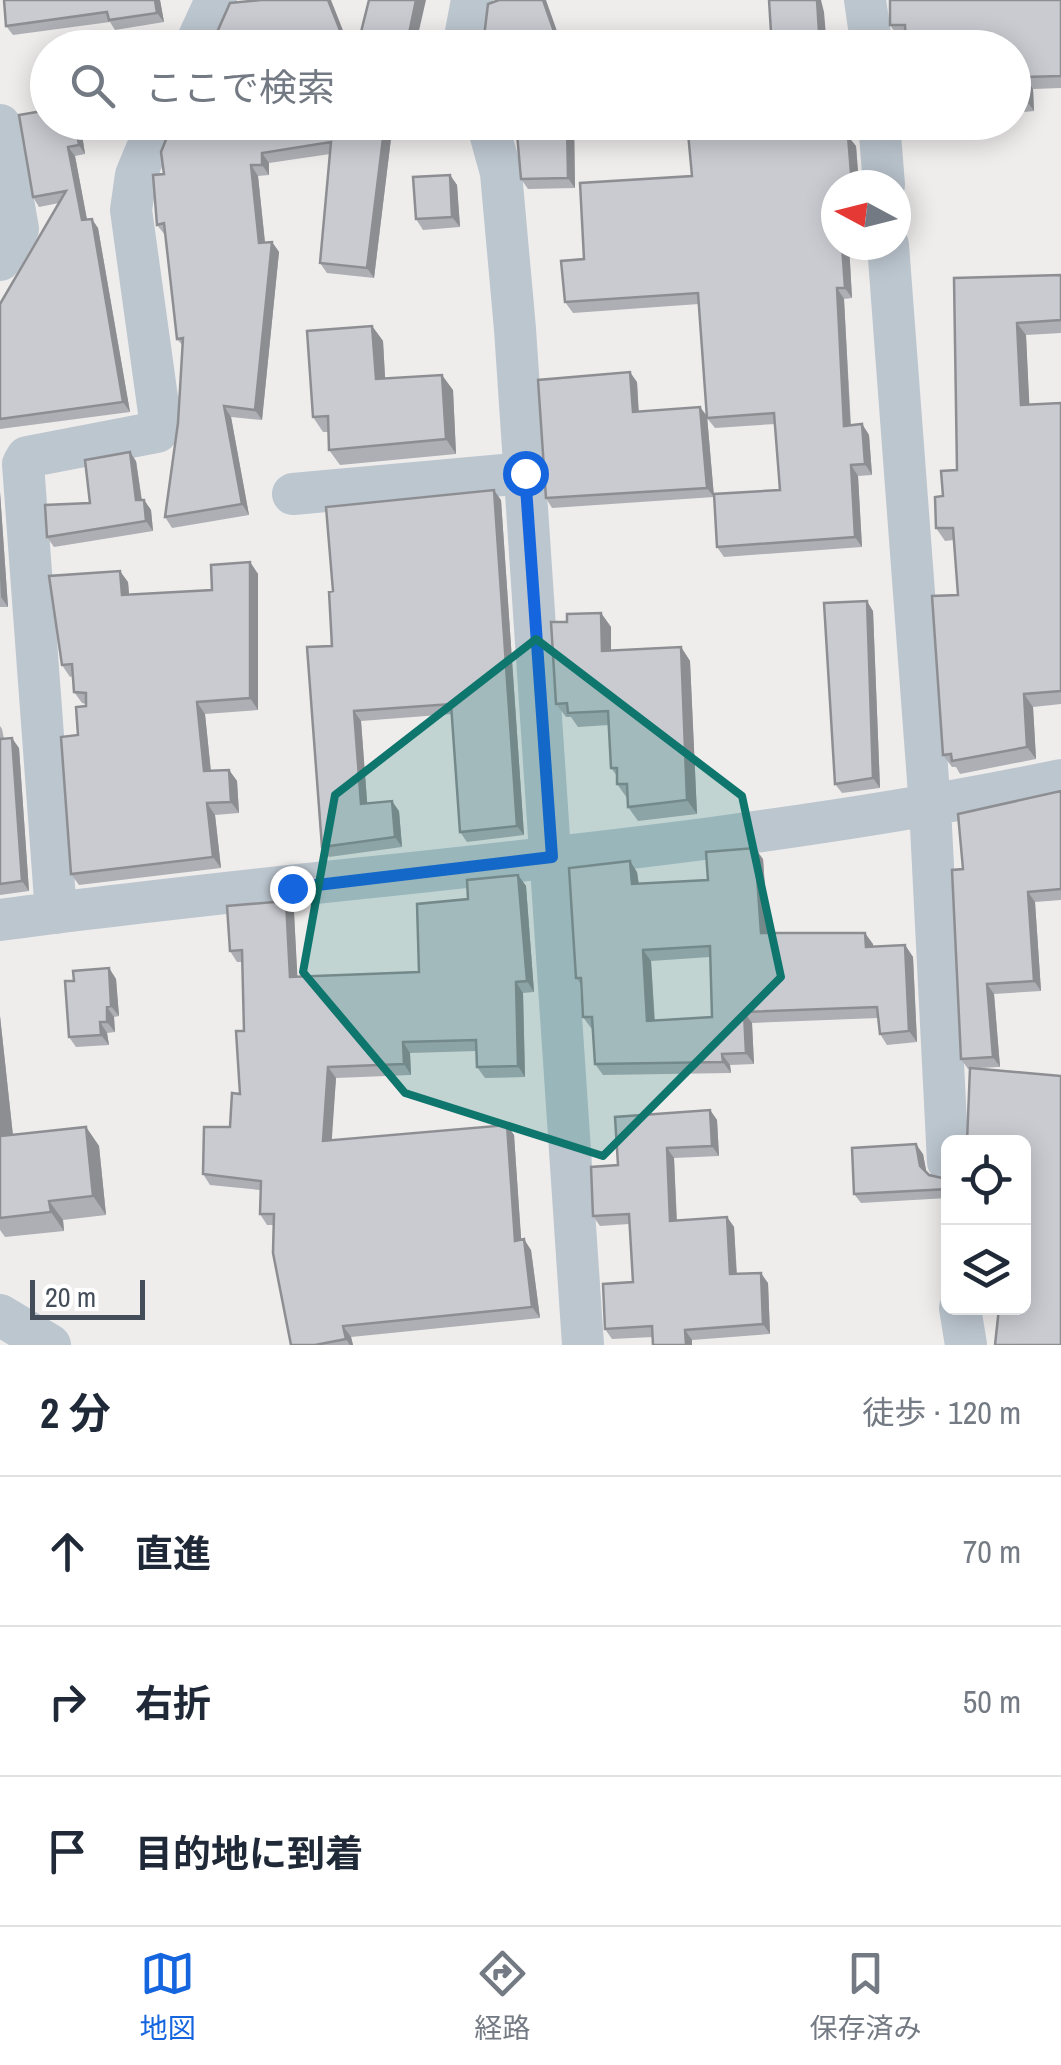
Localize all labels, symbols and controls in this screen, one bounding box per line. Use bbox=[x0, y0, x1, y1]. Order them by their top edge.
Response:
search box bbox=[30, 30, 1031, 140]
icon: search bbox=[65, 58, 120, 113]
text: ここで検索 bbox=[145, 62, 335, 113]
north arrow bbox=[821, 170, 911, 260]
route start bbox=[503, 451, 549, 497]
route end bbox=[270, 866, 316, 912]
map controls bbox=[941, 1135, 1031, 1315]
button: locate bbox=[941, 1135, 1031, 1225]
button: layers bbox=[941, 1225, 1031, 1315]
scale bar bbox=[30, 1275, 145, 1320]
text: 20 m bbox=[45, 1278, 96, 1316]
text: 2 分 bbox=[40, 1385, 111, 1441]
text: 徒歩 · 120 m bbox=[862, 1391, 1021, 1434]
icon: ahead bbox=[40, 1524, 95, 1579]
text: 直進 bbox=[135, 1528, 211, 1579]
text: 70 m bbox=[963, 1530, 1021, 1573]
icon: right bbox=[40, 1674, 95, 1729]
text: 右折 bbox=[135, 1678, 211, 1729]
text: 50 m bbox=[963, 1680, 1021, 1723]
icon: arrive bbox=[40, 1824, 95, 1879]
text: 目的地に到着 bbox=[135, 1828, 363, 1879]
tab: 地図 bbox=[139, 1946, 196, 2047]
tab: 経路 bbox=[474, 1946, 531, 2047]
tab: 保存済み bbox=[809, 1946, 922, 2047]

